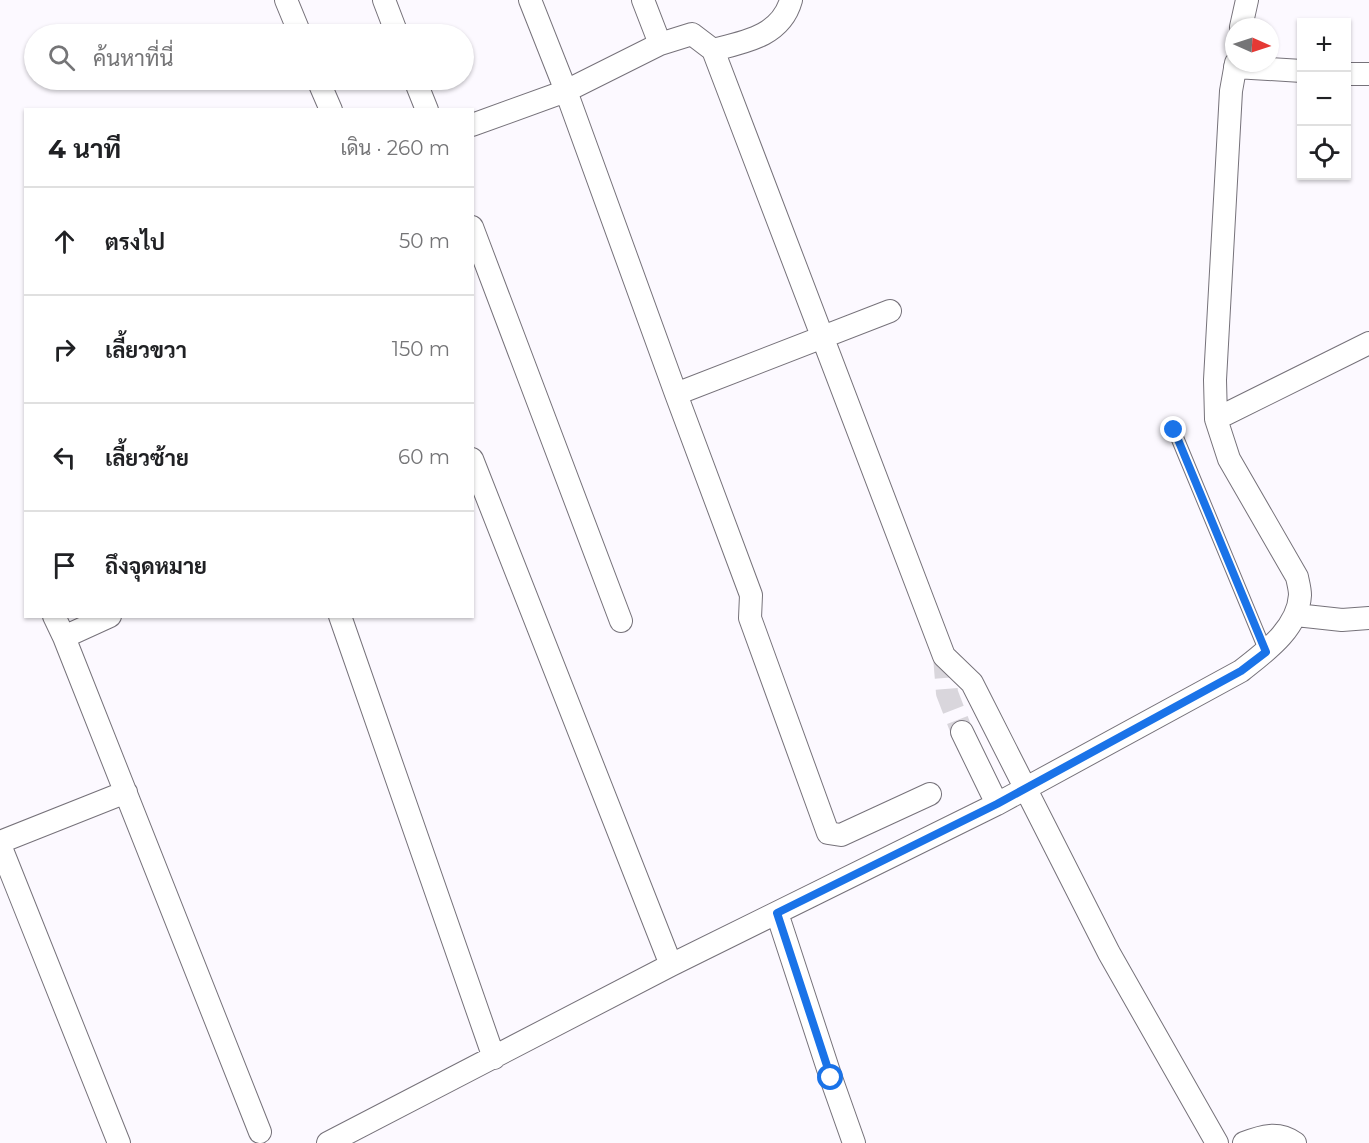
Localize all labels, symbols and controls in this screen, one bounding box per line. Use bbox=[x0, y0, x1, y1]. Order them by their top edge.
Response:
north arrow bbox=[1225, 18, 1279, 72]
map controls bbox=[1297, 18, 1351, 180]
button: + bbox=[1297, 18, 1351, 72]
search box bbox=[24, 24, 474, 90]
icon: search bbox=[45, 41, 78, 74]
text: ค้นหาที่นี่ bbox=[93, 45, 173, 72]
button: − bbox=[1297, 72, 1351, 126]
button: locate bbox=[1297, 126, 1351, 180]
text: 4 นาที bbox=[48, 133, 121, 165]
text: เดิน · 260 m bbox=[341, 136, 450, 160]
icon: ahead bbox=[48, 225, 81, 258]
text: ตรงไป bbox=[105, 229, 165, 256]
text: 50 m bbox=[399, 229, 450, 253]
icon: right bbox=[48, 333, 81, 366]
text: เลี้ยวขวา bbox=[105, 337, 187, 364]
text: 150 m bbox=[392, 337, 450, 361]
route end bbox=[1160, 416, 1186, 442]
icon: left bbox=[48, 441, 81, 474]
text: เลี้ยวซ้าย bbox=[105, 445, 189, 472]
text: 60 m bbox=[398, 445, 450, 469]
icon: arrive bbox=[48, 549, 81, 582]
text: ถึงจุดหมาย bbox=[105, 553, 207, 580]
route start bbox=[817, 1064, 843, 1090]

